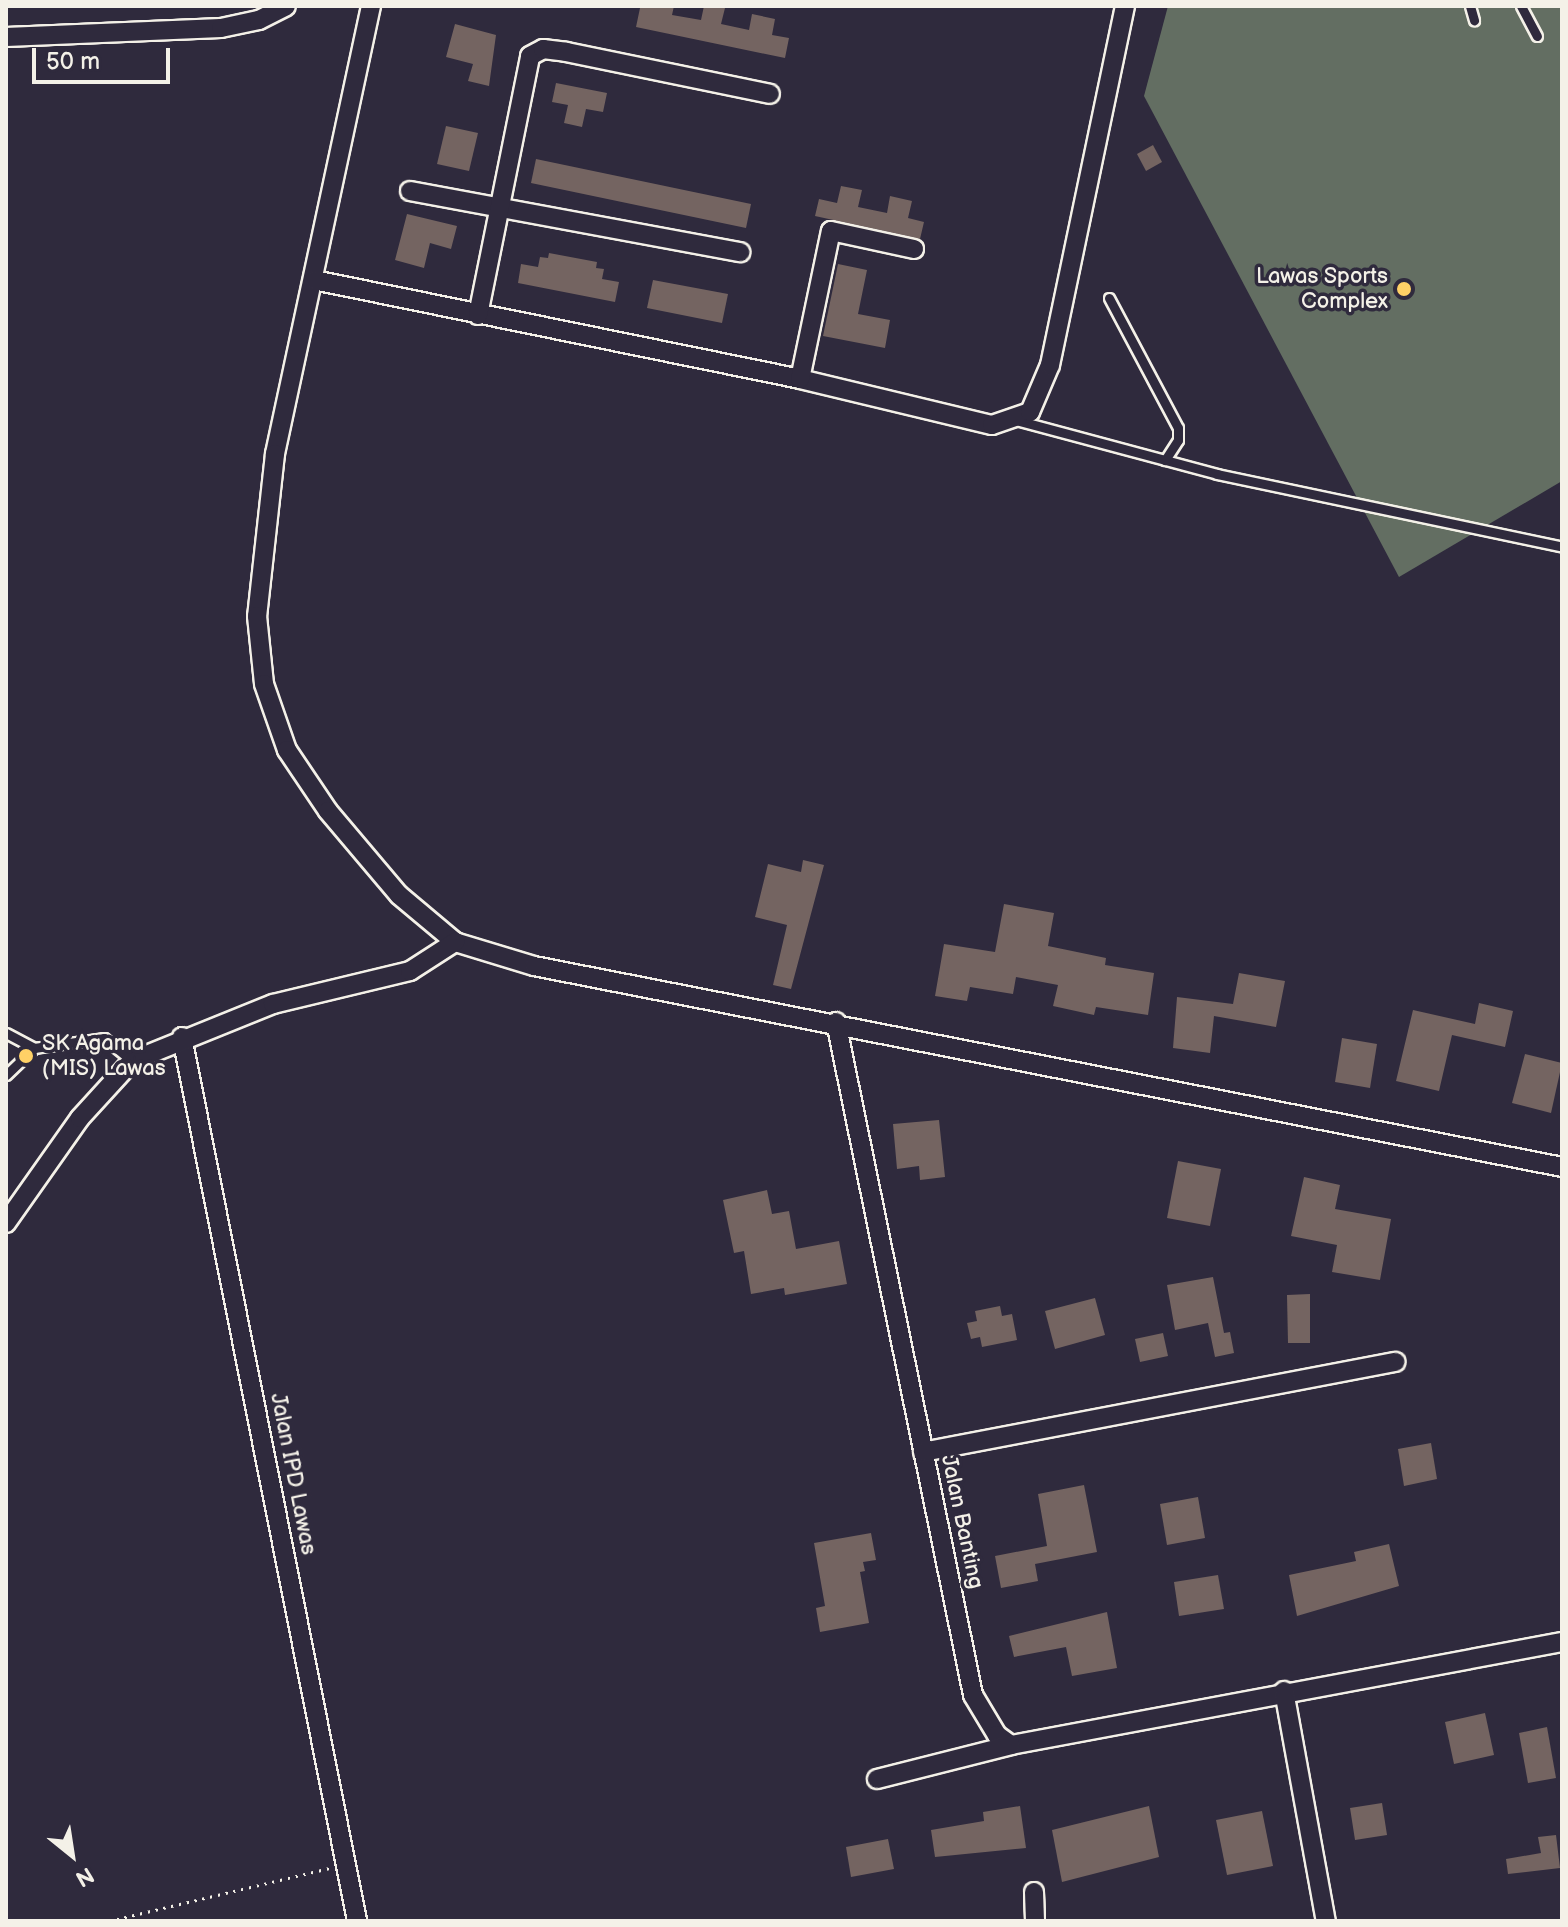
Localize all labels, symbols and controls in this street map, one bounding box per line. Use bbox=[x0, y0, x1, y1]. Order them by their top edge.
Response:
scale bar bbox=[36, 32, 174, 82]
text: 50 m bbox=[46, 47, 100, 76]
place label: Lawas Sports Complex bbox=[1255, 263, 1388, 314]
marker: Lawas Sports Complex bbox=[1395, 280, 1413, 298]
place label: SK Agama (MIS) Lawas bbox=[42, 1030, 166, 1082]
marker: SK Agama (MIS) Lawas bbox=[17, 1047, 35, 1065]
street label: Jalan IPD Lawas bbox=[264, 1391, 322, 1557]
street label: Jalan Banting bbox=[935, 1453, 989, 1591]
north arrow bbox=[32, 1815, 112, 1895]
text: N bbox=[70, 1860, 98, 1892]

